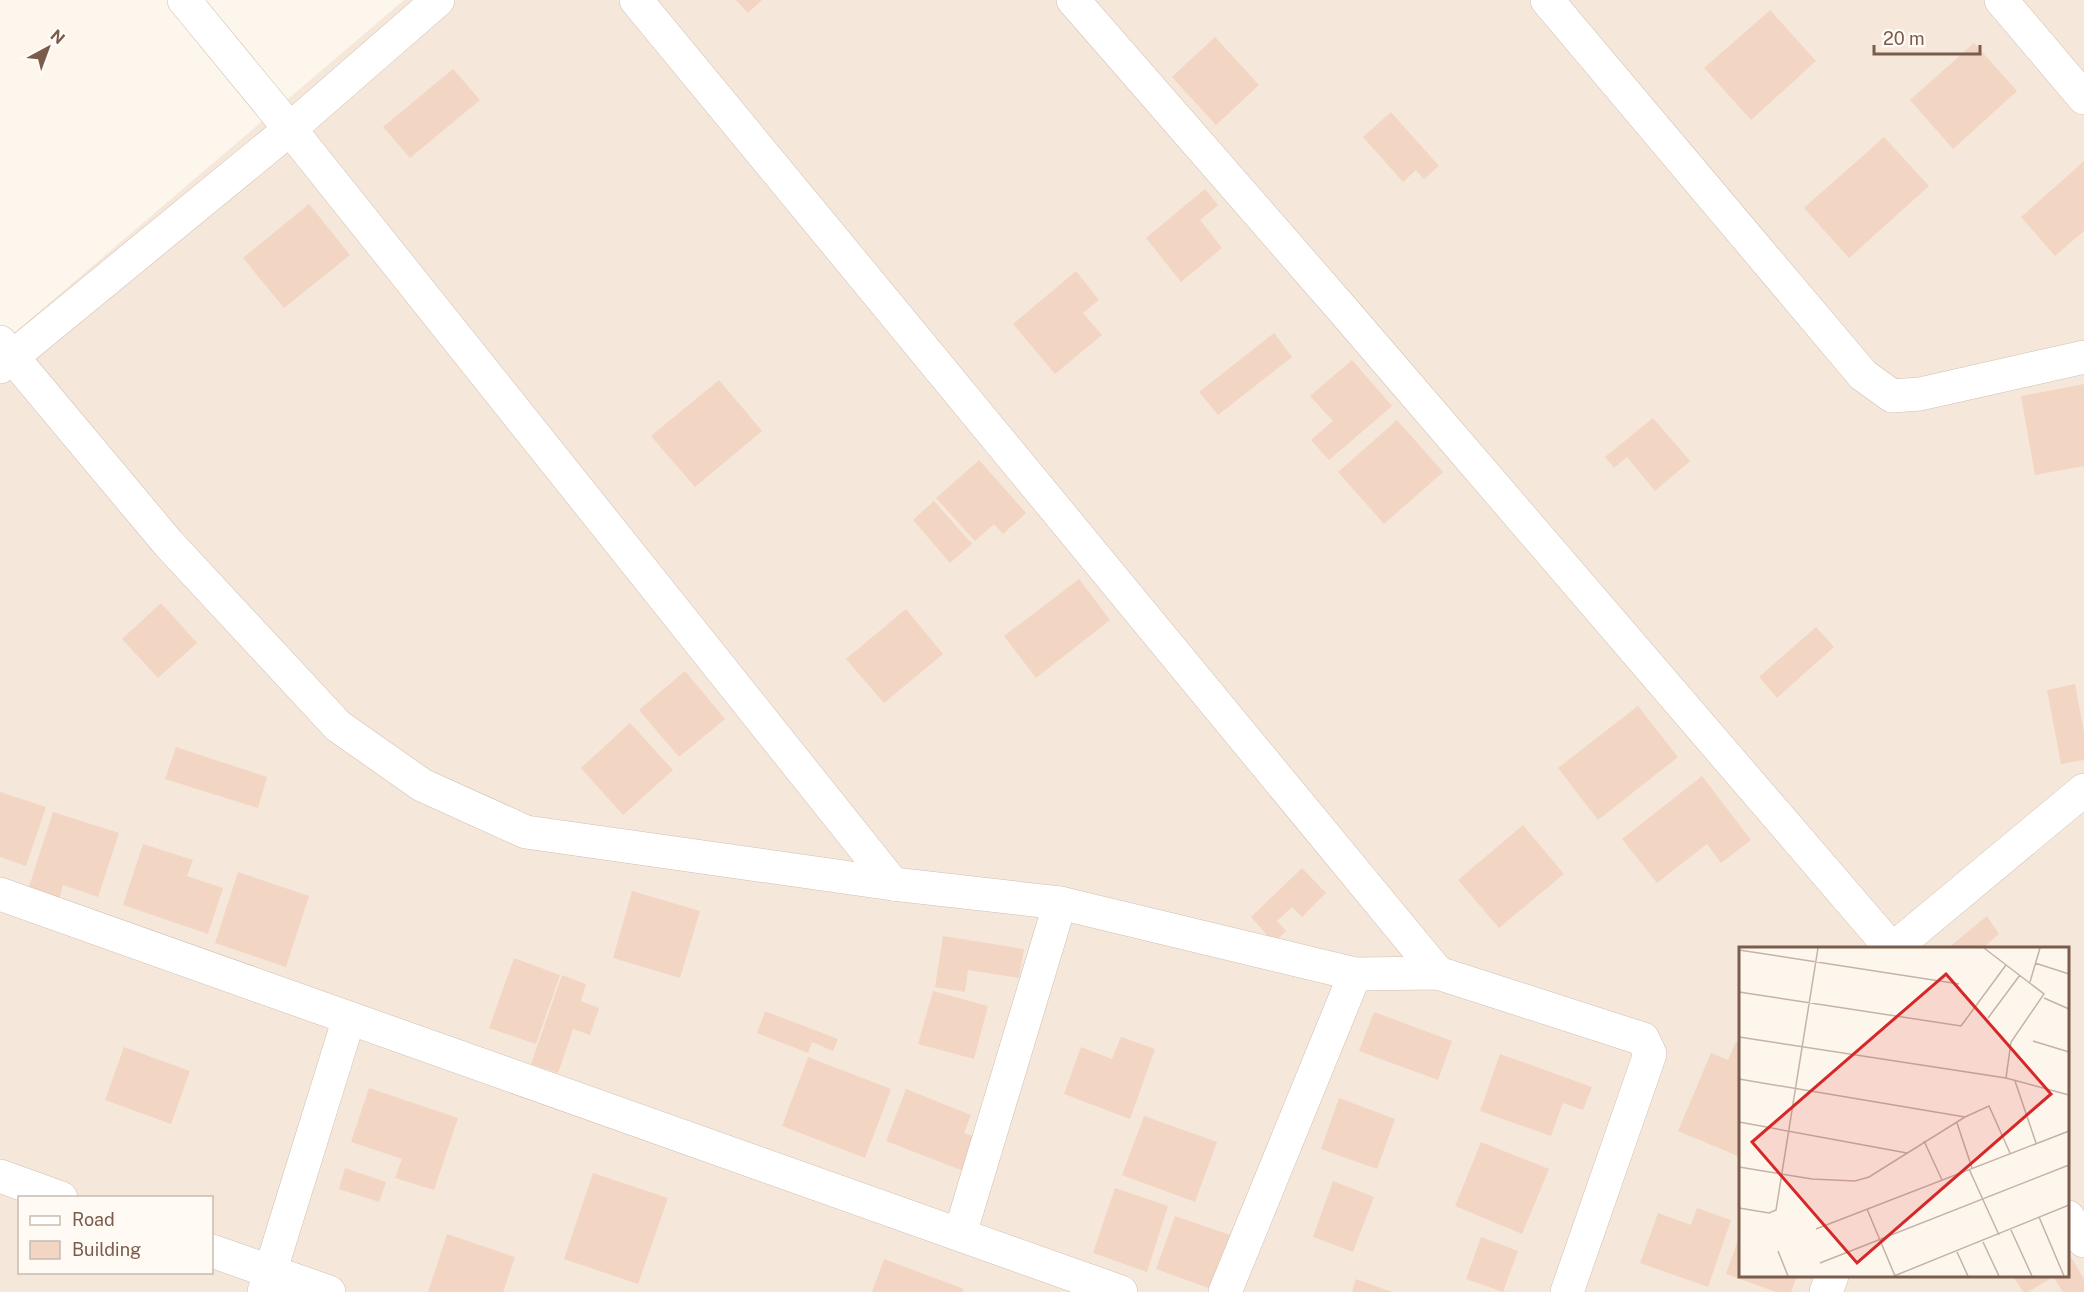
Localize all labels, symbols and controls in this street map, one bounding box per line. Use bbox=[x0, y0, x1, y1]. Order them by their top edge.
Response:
north arrow bbox=[18, 18, 78, 78]
scale bar bbox=[1874, 18, 1980, 56]
text: N bbox=[47, 26, 68, 48]
text: 20 m bbox=[1883, 28, 1925, 49]
inset map bbox=[1739, 947, 2069, 1277]
legend bbox=[18, 1196, 213, 1274]
text: Road bbox=[72, 1209, 115, 1230]
text: Building bbox=[72, 1239, 141, 1260]

